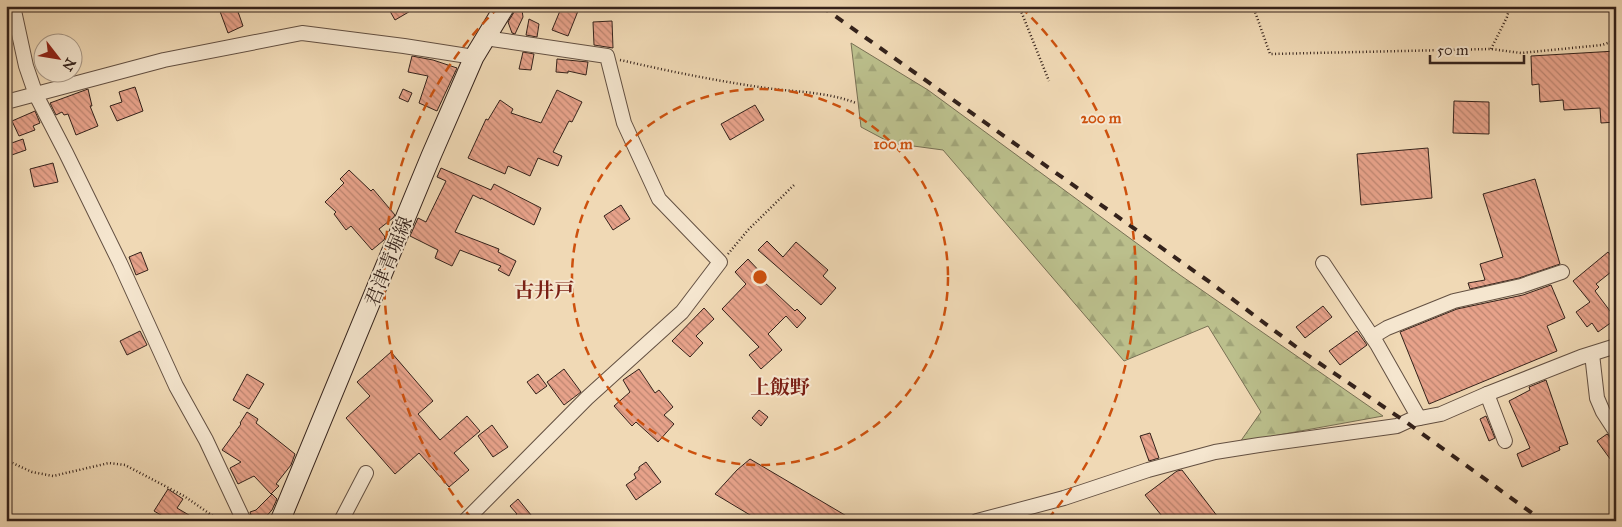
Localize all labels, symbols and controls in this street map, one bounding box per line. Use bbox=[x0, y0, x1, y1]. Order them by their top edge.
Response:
north arrow bbox=[32, 32, 82, 82]
scale bar bbox=[1430, 32, 1523, 64]
text: 50 m bbox=[1437, 41, 1469, 59]
text: N bbox=[58, 55, 79, 74]
text: 200 m bbox=[1081, 109, 1122, 127]
text: 100 m bbox=[873, 135, 913, 153]
street label: 君津青堀線 bbox=[360, 213, 417, 310]
centre of rings bbox=[751, 268, 769, 286]
district label: 古井戸 bbox=[514, 278, 574, 302]
district label: 上飯野 bbox=[750, 375, 810, 399]

